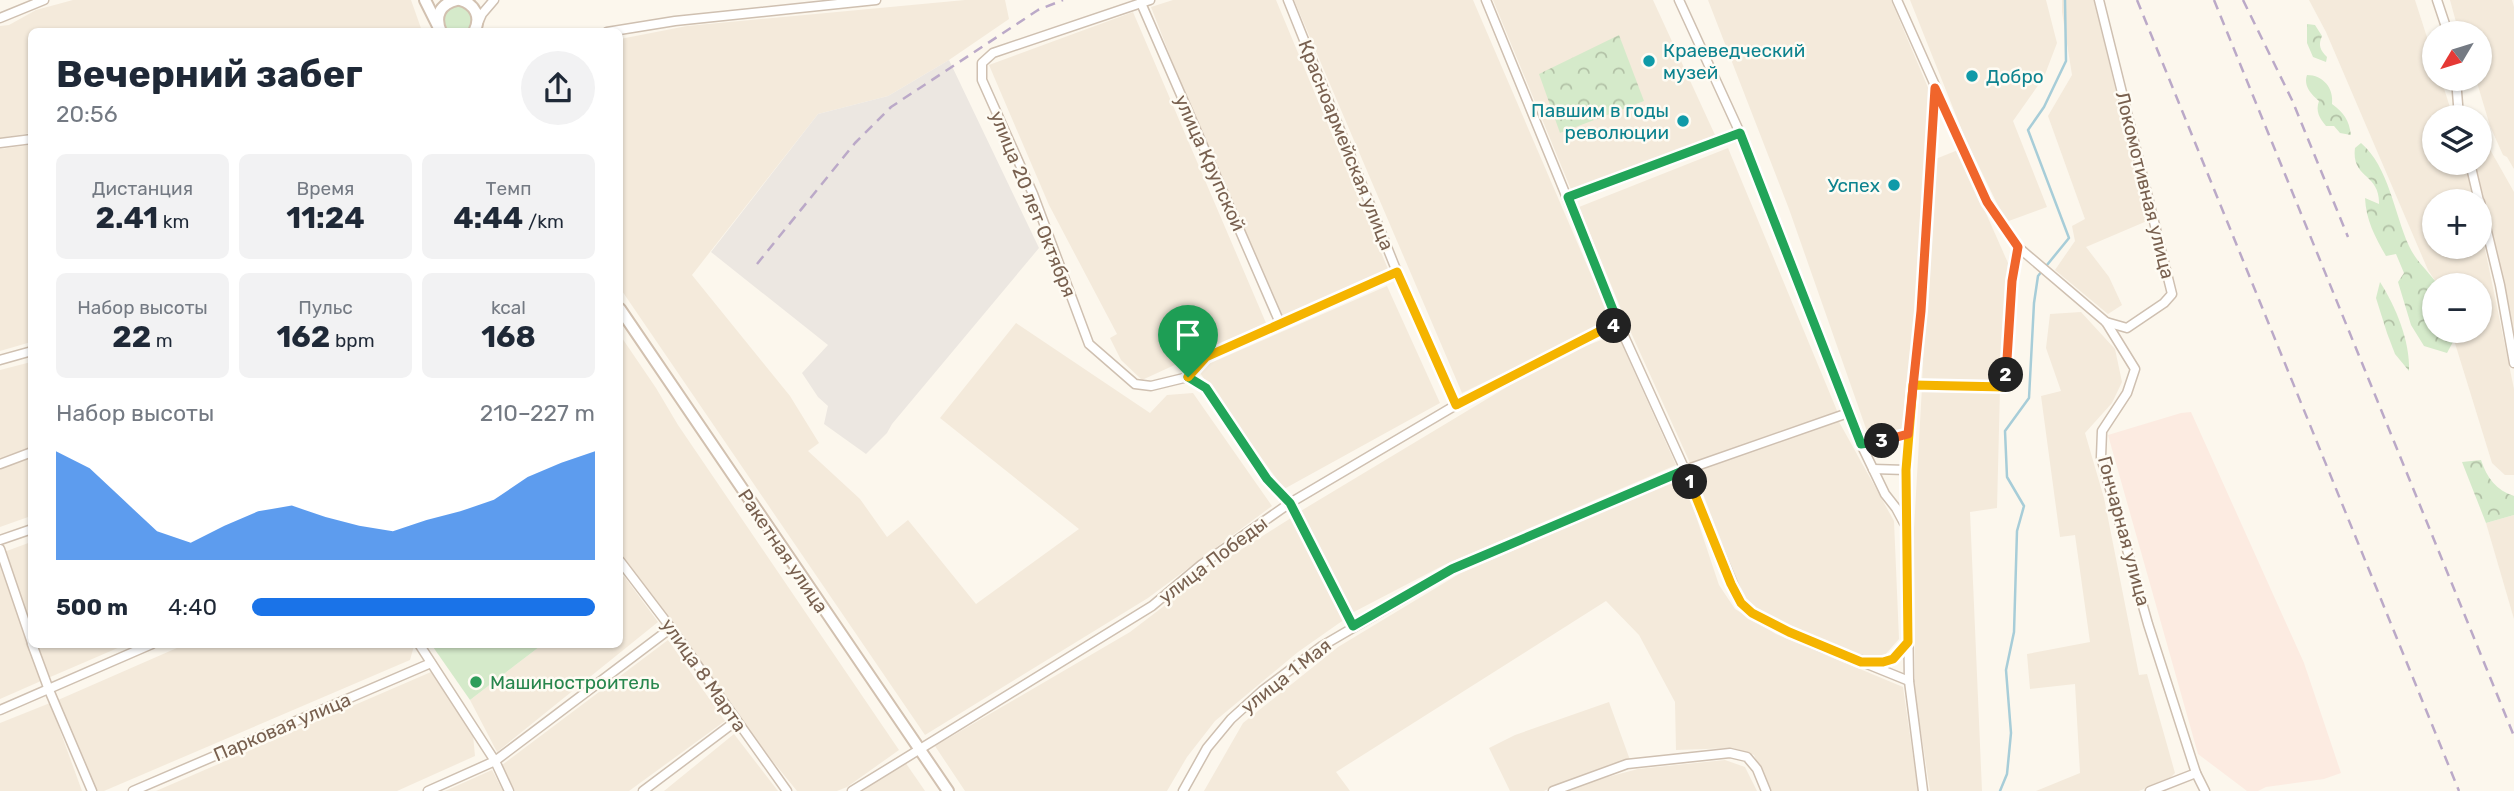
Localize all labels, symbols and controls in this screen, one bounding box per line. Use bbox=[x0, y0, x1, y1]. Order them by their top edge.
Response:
north arrow bbox=[2422, 21, 2492, 91]
map controls bbox=[2422, 21, 2492, 343]
street label: Красноармейская улица bbox=[1293, 36, 1399, 254]
place label: Краеведческий музей bbox=[1663, 39, 1805, 84]
text: Вечерний забег bbox=[56, 51, 363, 97]
button: share bbox=[521, 51, 595, 125]
marker: Краеведческий музей bbox=[1641, 53, 1657, 69]
place label: Добро bbox=[1986, 65, 2044, 88]
marker: Добро bbox=[1964, 68, 1980, 84]
street label: Локомотивная улица bbox=[2111, 89, 2179, 281]
street label: улица Крупской bbox=[1170, 91, 1250, 235]
place label: Павшим в годы революции bbox=[1531, 99, 1669, 144]
text: 20:56 bbox=[56, 100, 118, 128]
button: layers bbox=[2422, 105, 2492, 175]
street label: улица 20 лет Октября bbox=[985, 107, 1081, 301]
marker: Павшим в годы революции bbox=[1675, 113, 1691, 129]
place label: Успех bbox=[1827, 174, 1880, 197]
text: Дистанция bbox=[92, 177, 193, 200]
text: Время bbox=[297, 177, 354, 200]
text: Темп bbox=[486, 177, 531, 200]
marker: Успех bbox=[1886, 177, 1902, 193]
button: + bbox=[2422, 189, 2492, 259]
text: 2.41 bbox=[96, 200, 158, 236]
text: 11:24 bbox=[286, 200, 365, 236]
text: 4:44 bbox=[453, 200, 523, 236]
text: km bbox=[158, 210, 189, 233]
text: /km bbox=[523, 210, 564, 233]
button: − bbox=[2422, 273, 2492, 343]
text: Набор высоты bbox=[77, 296, 208, 319]
text: Пульс bbox=[298, 296, 353, 319]
text: kcal bbox=[491, 296, 526, 319]
pin bbox=[1158, 305, 1218, 377]
pin: 4 bbox=[1596, 308, 1632, 344]
text: 4 bbox=[1607, 314, 1620, 337]
icon: arrive bbox=[1169, 316, 1207, 354]
text: 22 bbox=[112, 319, 151, 355]
text: 162 bbox=[276, 319, 330, 355]
text: 168 bbox=[481, 319, 536, 355]
text: m bbox=[151, 329, 173, 352]
text: bpm bbox=[330, 329, 375, 352]
pin: 2 bbox=[1988, 358, 2024, 392]
text: 2 bbox=[1999, 363, 2012, 386]
text: Набор высоты bbox=[56, 399, 214, 427]
text: 210–227 m bbox=[480, 399, 595, 427]
pin: 3 bbox=[1864, 424, 1899, 458]
text: 3 bbox=[1875, 429, 1888, 452]
street label: Гончарная улица bbox=[2093, 454, 2155, 608]
pin: 1 bbox=[1672, 464, 1708, 500]
text: 1 bbox=[1685, 470, 1694, 493]
street label: Ракетная улица bbox=[733, 485, 833, 617]
street label: улица Победы bbox=[1154, 512, 1272, 608]
text: 500 m bbox=[56, 593, 128, 621]
text: 4:40 bbox=[168, 593, 217, 621]
street label: улица 8 Марта bbox=[656, 614, 752, 736]
street label: улица 1 Мая bbox=[1236, 634, 1336, 718]
place label: Машиностроитель bbox=[490, 671, 660, 694]
marker: Машиностроитель bbox=[468, 674, 484, 690]
street label: Парковая улица bbox=[210, 688, 354, 766]

